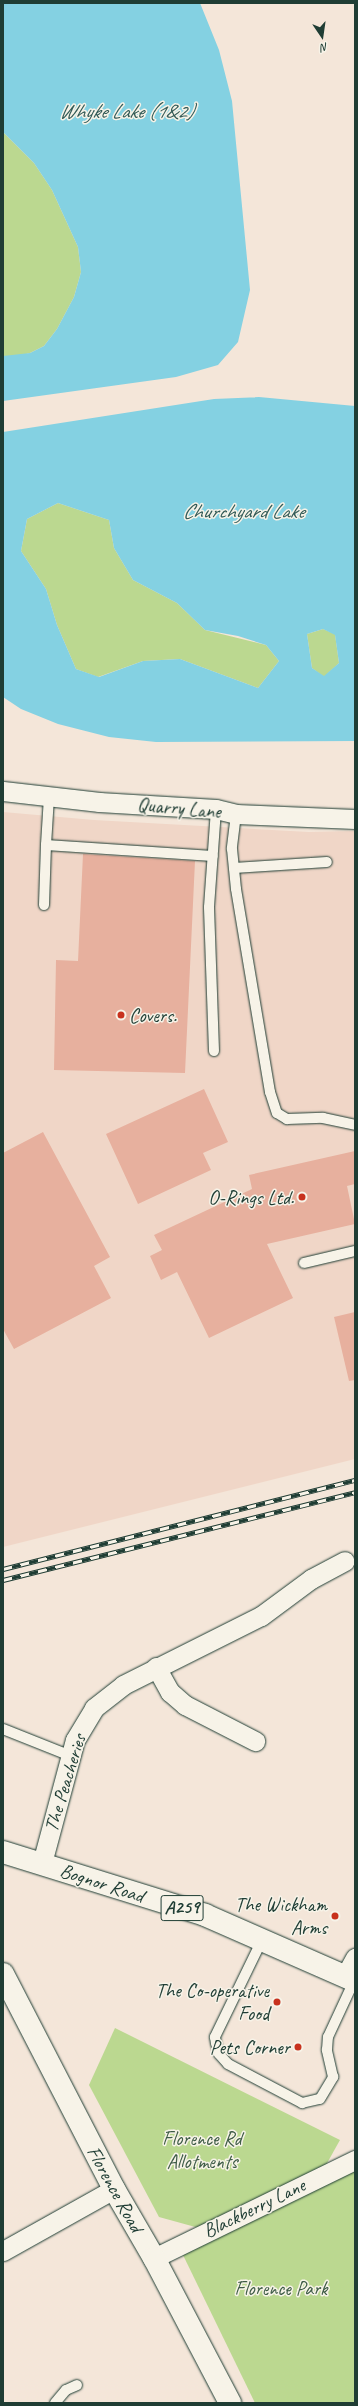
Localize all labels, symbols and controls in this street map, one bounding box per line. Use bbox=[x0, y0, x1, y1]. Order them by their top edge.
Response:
north arrow bbox=[302, 16, 342, 56]
text: N bbox=[320, 40, 330, 55]
water label: Whyke Lake (1&2) bbox=[59, 98, 193, 124]
water label: Churchyard Lake bbox=[182, 498, 304, 524]
street label: Quarry Lane bbox=[136, 792, 222, 824]
place label: Covers. bbox=[129, 1003, 177, 1027]
marker: Covers. bbox=[116, 1010, 126, 1020]
place label: O-Rings Ltd. bbox=[209, 1185, 294, 1209]
marker: O-Rings Ltd. bbox=[297, 1192, 307, 1202]
street label: The Peacheries bbox=[39, 1731, 91, 1835]
street label: Bognor Road bbox=[57, 1858, 147, 1908]
road number: A259 bbox=[160, 1891, 204, 1925]
place label: The Wickham Arms bbox=[235, 1892, 327, 1939]
marker: The Wickham Arms bbox=[330, 1911, 340, 1921]
place label: The Co-operative Food bbox=[156, 1978, 269, 2025]
marker: The Co-operative Food bbox=[272, 1997, 282, 2007]
place label: Pets Corner bbox=[210, 2035, 290, 2059]
marker: Pets Corner bbox=[293, 2042, 303, 2052]
park label: Florence Rd Allotments bbox=[162, 2126, 242, 2173]
street label: Florence Road bbox=[82, 2142, 148, 2236]
street label: Blackberry Lane bbox=[199, 2173, 309, 2243]
park label: Florence Park bbox=[235, 2276, 327, 2300]

